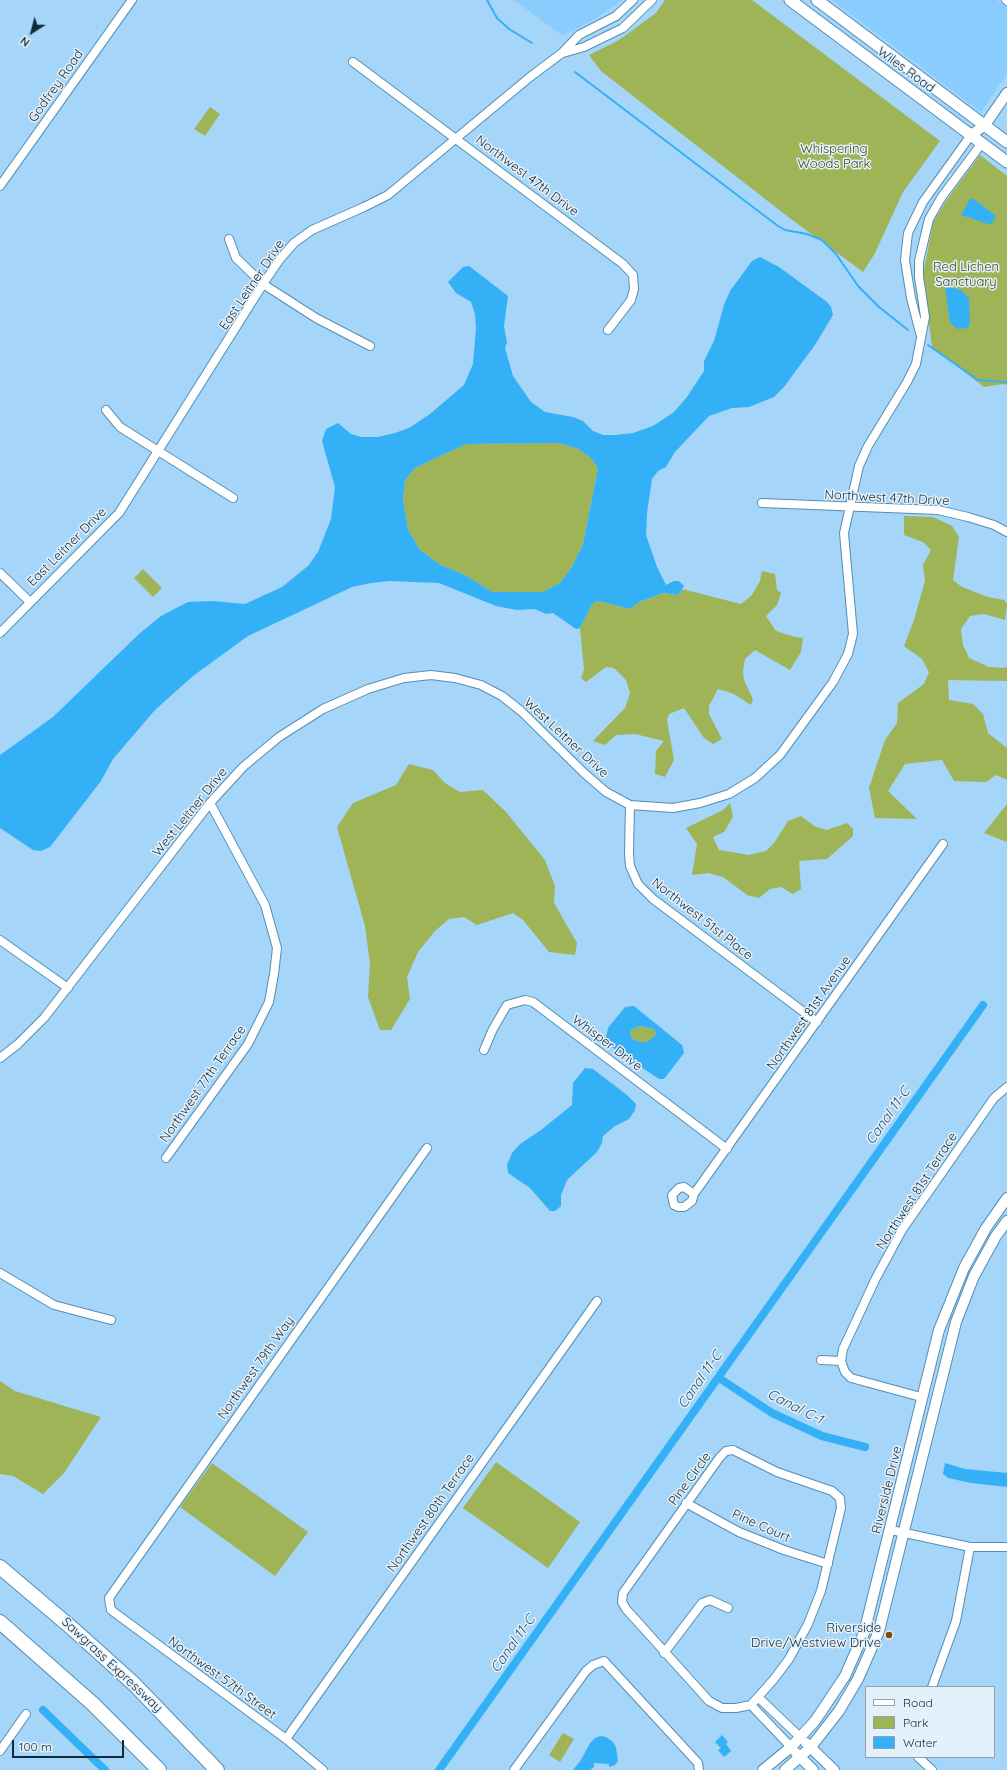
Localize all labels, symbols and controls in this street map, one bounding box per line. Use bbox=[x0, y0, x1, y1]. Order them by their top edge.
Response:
north arrow bbox=[12, 12, 52, 52]
text: N bbox=[18, 34, 32, 50]
street label: Wiles Road bbox=[874, 44, 938, 96]
street label: Godfrey Road bbox=[25, 47, 87, 125]
street label: Northwest 47th Drive bbox=[472, 132, 582, 220]
park label: Whispering Woods Park bbox=[797, 141, 871, 172]
street label: East Leitner Drive bbox=[216, 237, 288, 333]
park label: Red Lichen Sanctuary bbox=[933, 259, 999, 290]
street label: Northwest 47th Drive bbox=[824, 487, 950, 509]
street label: East Leitner Drive bbox=[24, 504, 110, 590]
street label: West Leitner Drive bbox=[520, 695, 612, 781]
street label: West Leitner Drive bbox=[149, 764, 231, 860]
street label: Northwest 51st Place bbox=[648, 875, 756, 963]
street label: Northwest 81st Avenue bbox=[764, 953, 854, 1073]
street label: Whisper Drive bbox=[569, 1012, 645, 1074]
street label: Northwest 77th Terrace bbox=[157, 1022, 249, 1146]
water label: Canal 11-C bbox=[862, 1084, 914, 1148]
street label: Northwest 81st Terrace bbox=[873, 1129, 961, 1253]
street label: Northwest 79th Way bbox=[215, 1313, 297, 1423]
water label: Canal 11-C bbox=[674, 1348, 726, 1412]
water label: Canal C-1 bbox=[764, 1386, 826, 1428]
street label: Riverside Drive bbox=[869, 1445, 905, 1535]
street label: Pine Circle bbox=[666, 1449, 714, 1509]
street label: Northwest 80th Terrace bbox=[384, 1451, 478, 1575]
street label: Pine Court bbox=[729, 1506, 793, 1546]
water label: Canal 11-C bbox=[487, 1612, 539, 1676]
street label: Sawgrass Expressway bbox=[58, 1614, 166, 1716]
place label: Riverside Drive/Westview Drive bbox=[751, 1620, 881, 1651]
marker: Riverside Drive/Westview Drive bbox=[884, 1630, 894, 1640]
street label: Northwest 57th Street bbox=[165, 1634, 279, 1722]
legend bbox=[865, 1686, 995, 1758]
text: Road bbox=[903, 1695, 933, 1710]
text: Park bbox=[903, 1715, 928, 1730]
scale bar bbox=[14, 1732, 126, 1758]
text: Water bbox=[903, 1735, 937, 1750]
text: 100 m bbox=[19, 1739, 52, 1754]

